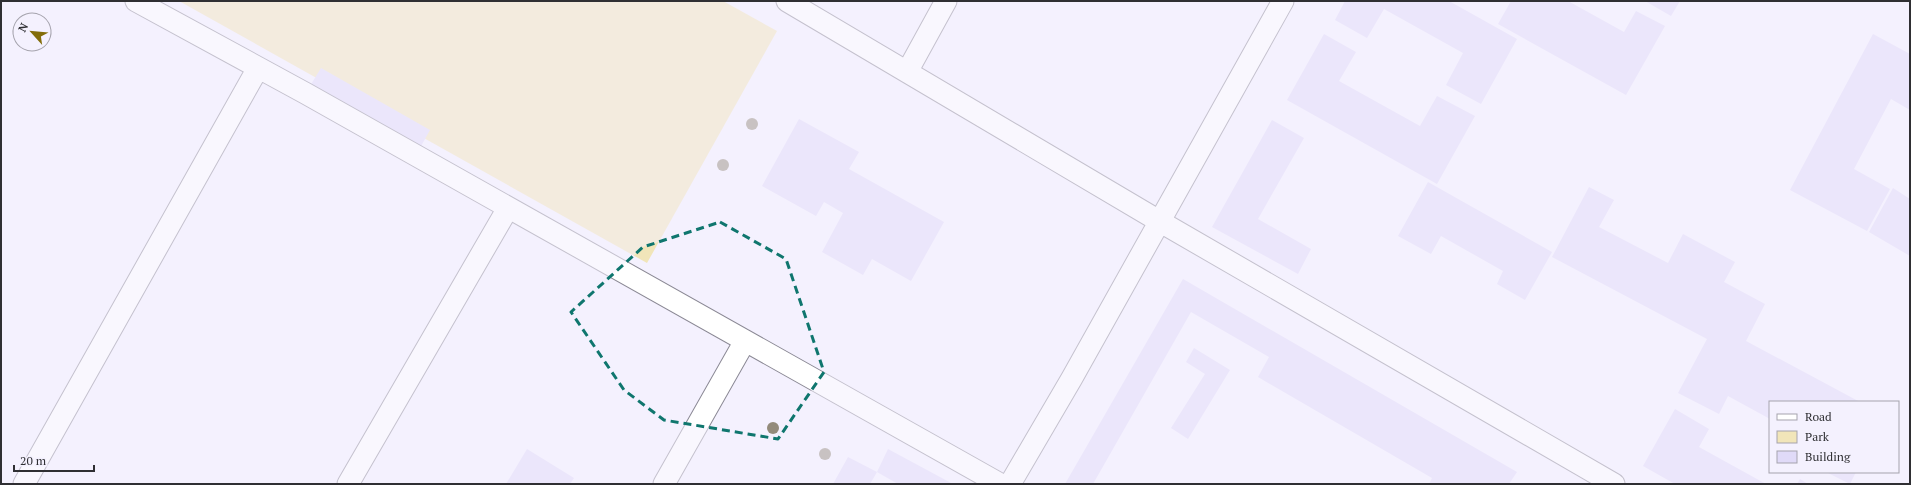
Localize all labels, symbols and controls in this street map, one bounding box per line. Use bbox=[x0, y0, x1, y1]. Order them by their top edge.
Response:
north arrow bbox=[12, 12, 52, 52]
text: N bbox=[15, 20, 32, 34]
legend bbox=[1769, 401, 1899, 473]
text: Road bbox=[1805, 409, 1832, 424]
text: Park bbox=[1805, 429, 1830, 444]
scale bar bbox=[14, 447, 94, 473]
text: Building bbox=[1805, 449, 1851, 464]
text: 20 m bbox=[20, 453, 47, 468]

